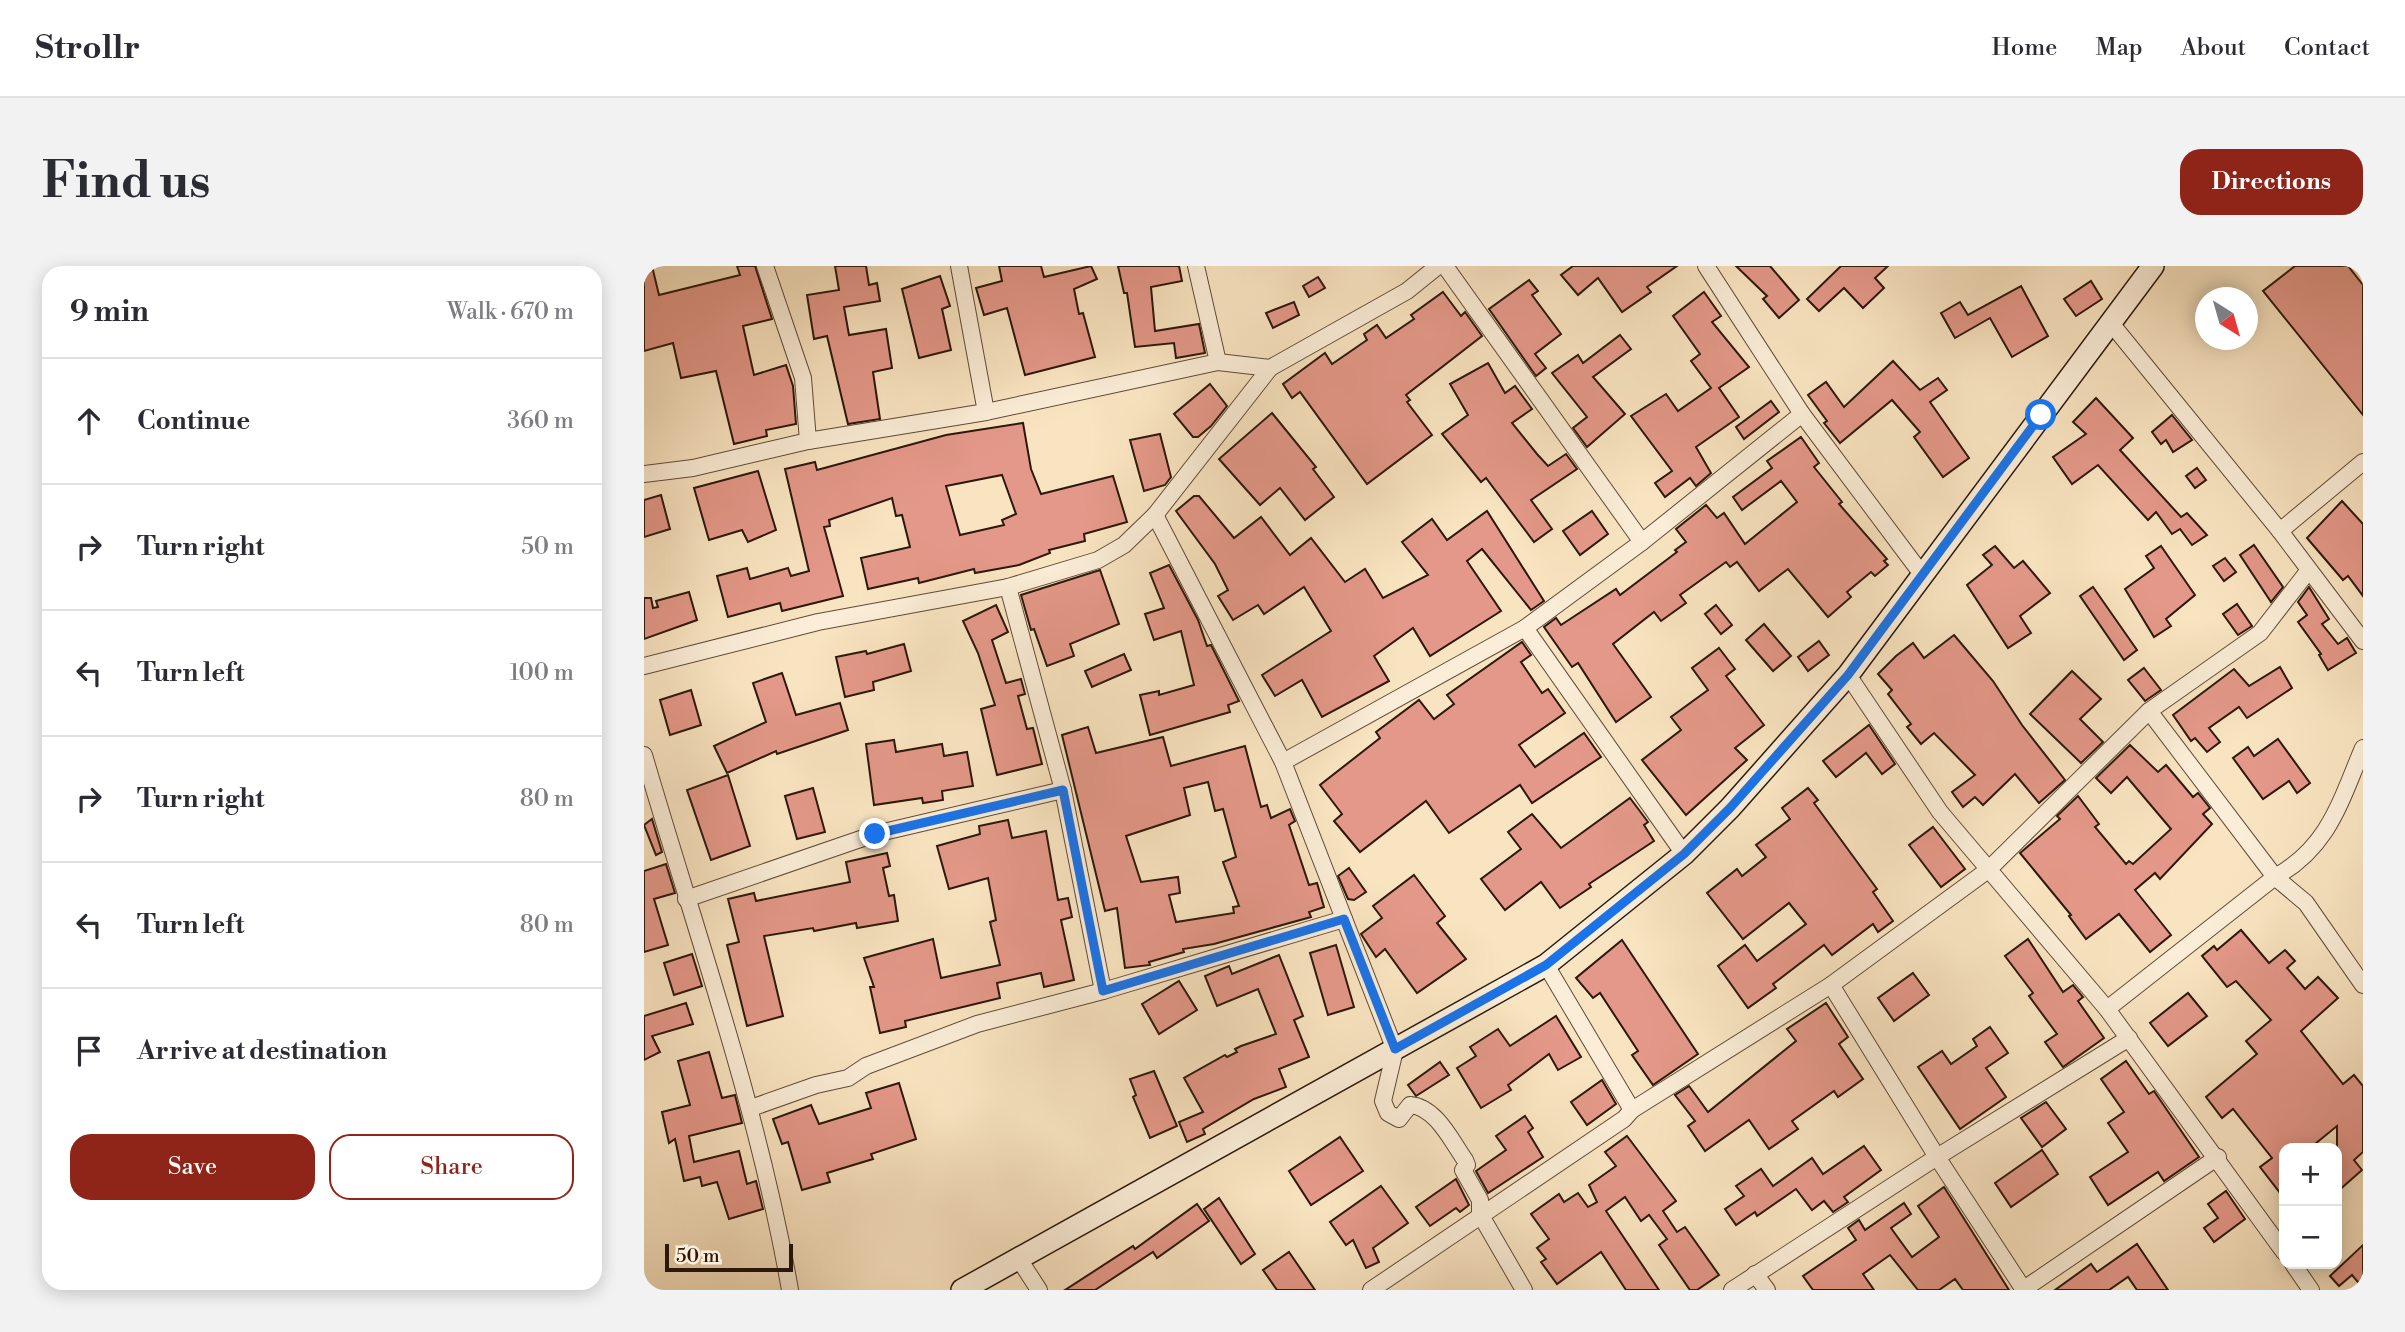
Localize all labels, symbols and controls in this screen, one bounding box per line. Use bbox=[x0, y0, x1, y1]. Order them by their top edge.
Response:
text: Strollr bbox=[35, 28, 140, 69]
text: Home bbox=[1992, 33, 2057, 63]
text: Map bbox=[2095, 33, 2143, 63]
text: About bbox=[2181, 33, 2246, 63]
text: Contact bbox=[2284, 33, 2370, 63]
button: Directions bbox=[2180, 149, 2363, 215]
text: Find us bbox=[42, 152, 211, 213]
north arrow bbox=[2195, 287, 2258, 350]
text: 9 min bbox=[70, 293, 149, 331]
text: Walk · 670 m bbox=[447, 298, 574, 326]
route start bbox=[2025, 399, 2056, 430]
icon: ahead bbox=[70, 402, 108, 440]
text: Continue bbox=[137, 405, 250, 437]
text: 360 m bbox=[507, 407, 574, 435]
icon: right bbox=[70, 528, 108, 566]
text: Turn right bbox=[137, 531, 265, 563]
text: 50 m bbox=[521, 533, 574, 561]
icon: left bbox=[70, 654, 108, 692]
text: Turn left bbox=[137, 657, 245, 689]
text: 100 m bbox=[509, 659, 574, 687]
icon: right bbox=[70, 780, 108, 818]
text: Turn right bbox=[137, 783, 265, 815]
text: 80 m bbox=[520, 785, 574, 813]
route end bbox=[859, 818, 890, 849]
icon: left bbox=[70, 906, 108, 944]
text: Turn left bbox=[137, 909, 245, 941]
text: 80 m bbox=[520, 911, 574, 939]
icon: arrive bbox=[70, 1032, 108, 1070]
text: Arrive at destination bbox=[137, 1035, 387, 1067]
button: Save bbox=[70, 1134, 315, 1200]
button: Share bbox=[329, 1134, 574, 1200]
map controls bbox=[2279, 1143, 2342, 1269]
button: + bbox=[2279, 1143, 2342, 1206]
button: − bbox=[2279, 1206, 2342, 1269]
scale bar bbox=[665, 1241, 793, 1273]
text: 50 m bbox=[676, 1244, 720, 1268]

